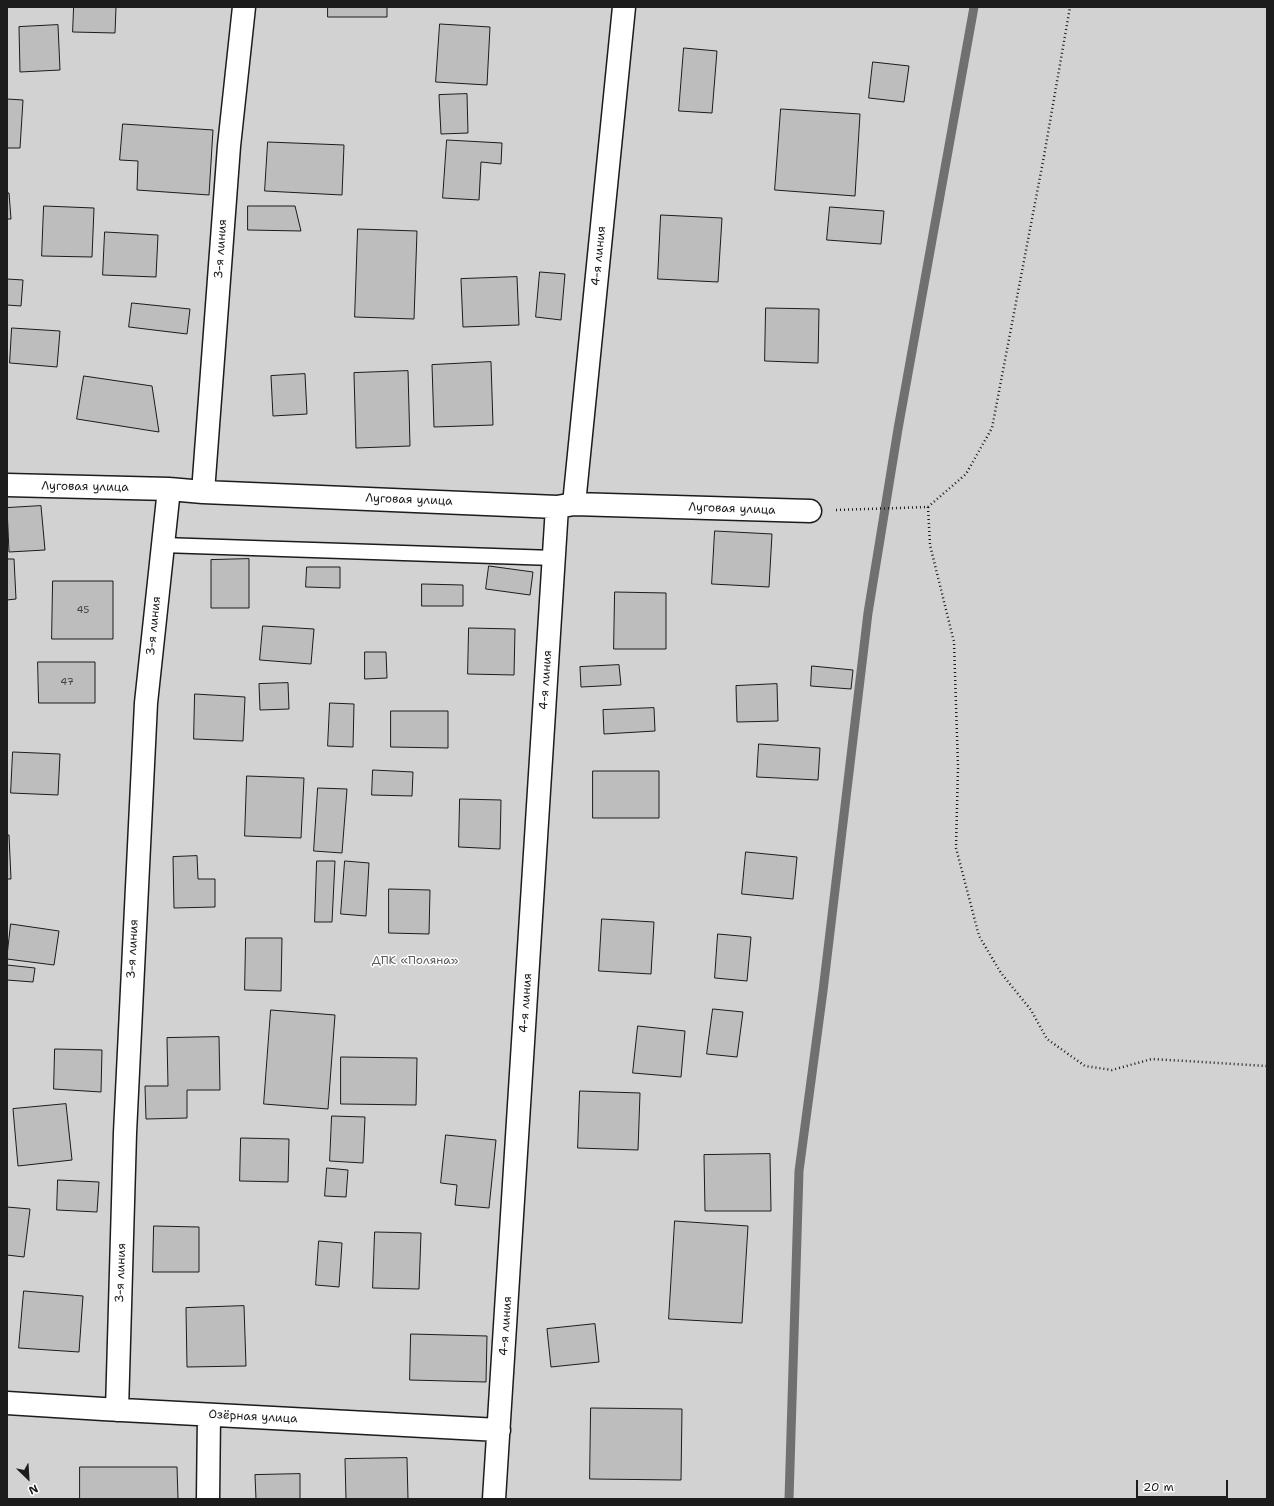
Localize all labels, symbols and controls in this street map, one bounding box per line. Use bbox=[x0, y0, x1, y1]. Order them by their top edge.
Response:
street label: 3-я линия bbox=[212, 219, 230, 279]
street label: 4-я линия bbox=[589, 225, 609, 287]
street label: Луговая улица bbox=[41, 479, 129, 495]
street label: Луговая улица bbox=[365, 491, 453, 509]
street label: Луговая улица bbox=[688, 500, 776, 518]
street label: 3-я линия bbox=[144, 596, 164, 656]
house number: 45 bbox=[77, 604, 89, 616]
street label: 4-я линия bbox=[537, 650, 555, 710]
house number: 47 bbox=[60, 676, 74, 688]
street label: 3-я линия bbox=[124, 919, 142, 979]
park label: ДПК «Поляна» bbox=[372, 954, 458, 968]
street label: 4-я линия bbox=[517, 973, 535, 1033]
street label: 3-я линия bbox=[113, 1243, 129, 1303]
street label: 4-я линия bbox=[497, 1296, 515, 1356]
street label: Озёрная улица bbox=[208, 1407, 298, 1427]
north arrow bbox=[8, 1458, 48, 1498]
scale bar bbox=[1138, 1472, 1230, 1498]
text: 20 m bbox=[1143, 1479, 1174, 1495]
text: N bbox=[26, 1481, 40, 1498]

